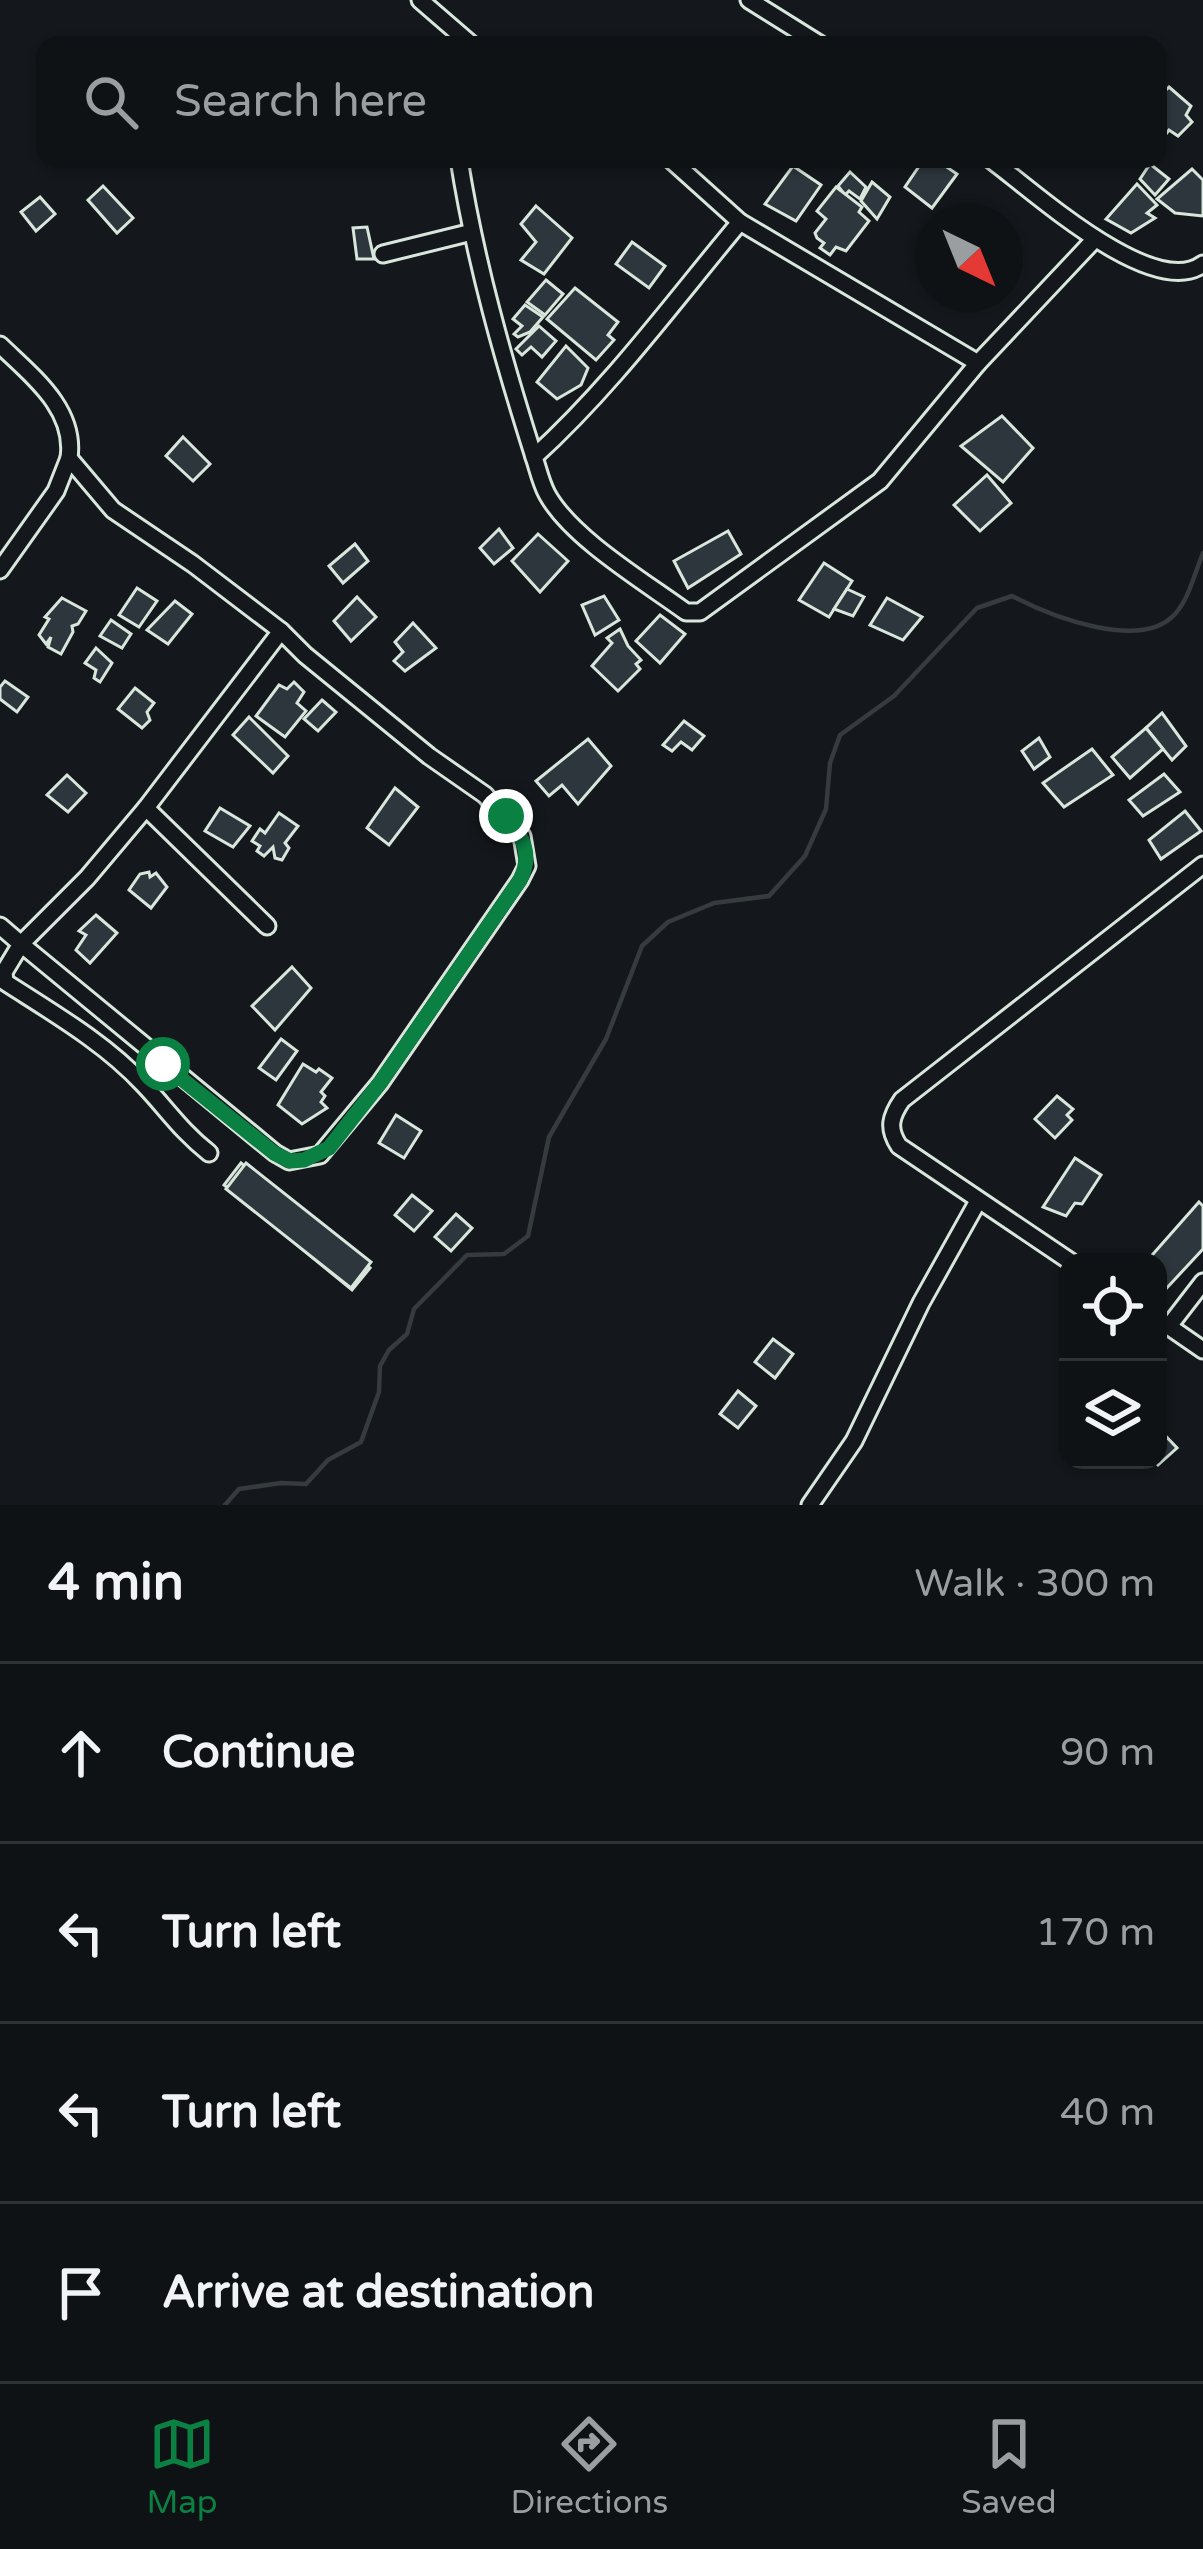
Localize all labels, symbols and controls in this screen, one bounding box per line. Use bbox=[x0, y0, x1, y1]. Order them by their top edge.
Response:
search box bbox=[36, 36, 1167, 168]
icon: search bbox=[78, 69, 144, 135]
text: Search here bbox=[174, 75, 427, 129]
north arrow bbox=[915, 204, 1023, 312]
route end bbox=[479, 789, 533, 843]
route start bbox=[136, 1037, 190, 1091]
map controls bbox=[1059, 1253, 1167, 1469]
button: locate bbox=[1059, 1253, 1167, 1361]
button: layers bbox=[1059, 1361, 1167, 1469]
text: 4 min bbox=[48, 1552, 184, 1614]
text: Walk · 300 m bbox=[914, 1560, 1155, 1607]
icon: ahead bbox=[48, 1720, 114, 1786]
text: Continue bbox=[162, 1726, 355, 1780]
text: 90 m bbox=[1060, 1729, 1155, 1776]
icon: left bbox=[48, 1900, 114, 1966]
text: Turn left bbox=[162, 1906, 341, 1960]
text: 170 m bbox=[1036, 1909, 1155, 1956]
icon: left bbox=[48, 2080, 114, 2146]
text: Turn left bbox=[162, 2086, 341, 2140]
text: 40 m bbox=[1060, 2089, 1155, 2136]
icon: arrive bbox=[48, 2260, 114, 2326]
text: Arrive at destination bbox=[162, 2266, 594, 2320]
tab: Map bbox=[146, 2411, 218, 2522]
tab: Directions bbox=[510, 2411, 668, 2522]
tab: Saved bbox=[961, 2411, 1057, 2522]

